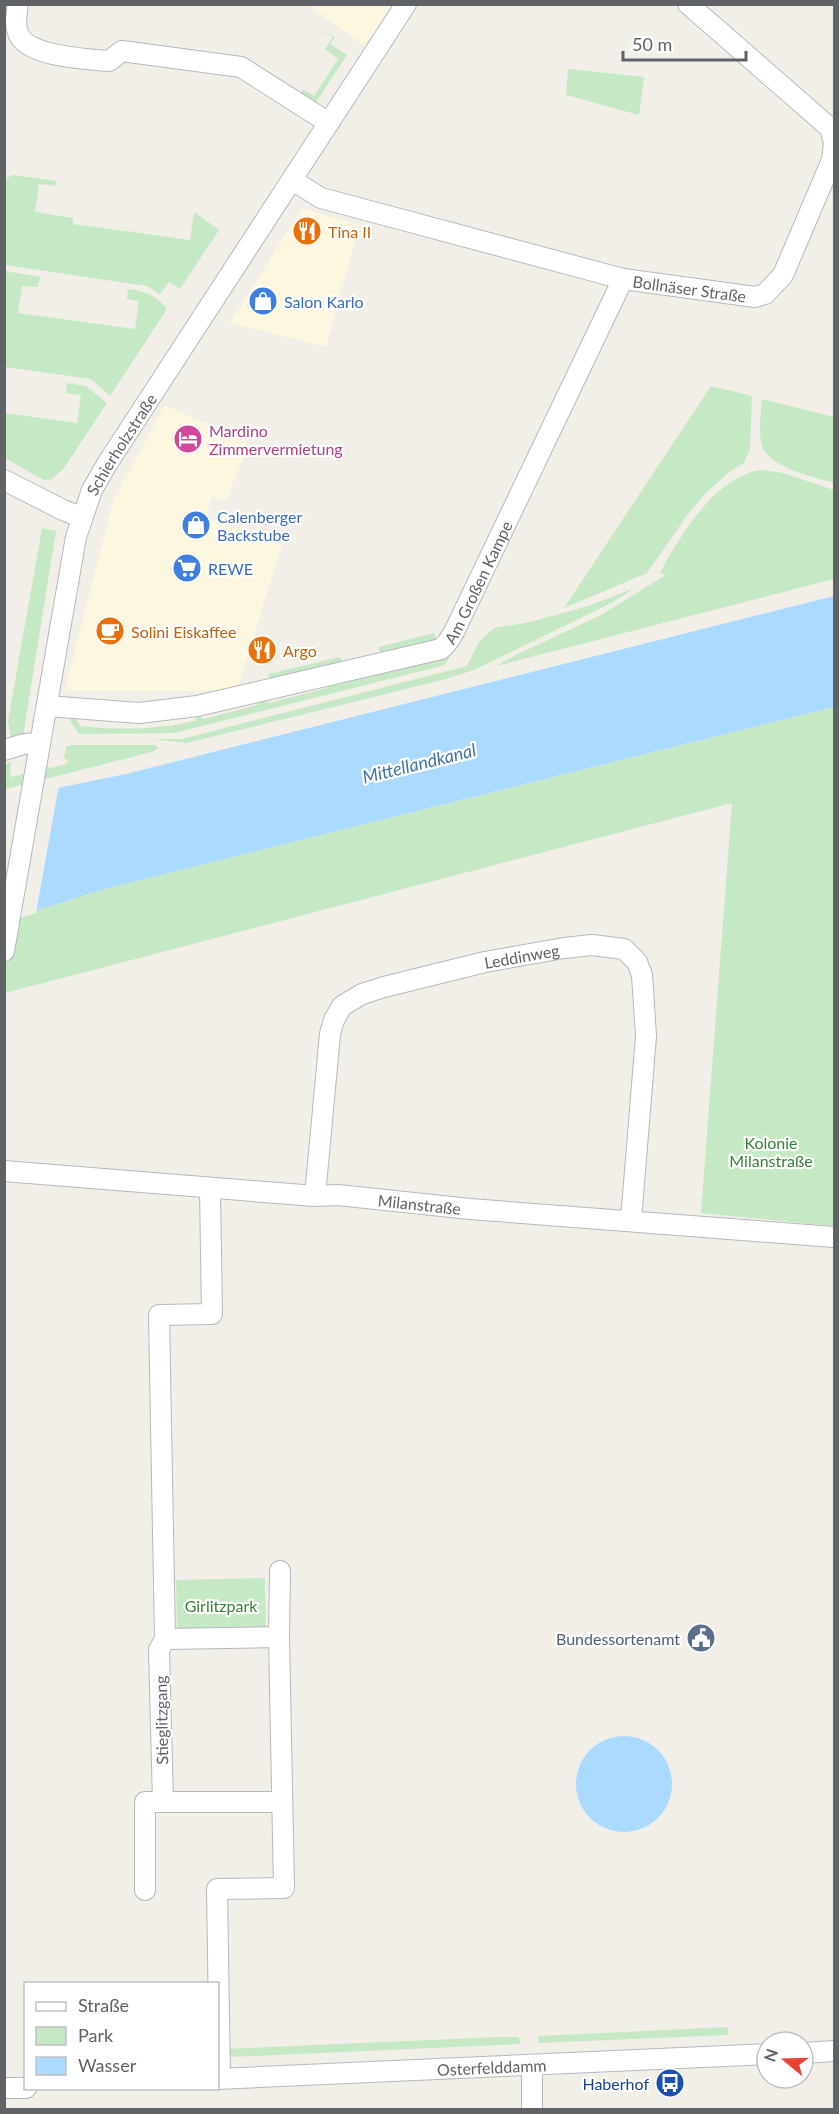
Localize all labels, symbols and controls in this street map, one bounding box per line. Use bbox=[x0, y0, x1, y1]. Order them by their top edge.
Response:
scale bar bbox=[623, 24, 746, 62]
text: 50 m bbox=[632, 33, 672, 55]
restaurant icon: Tina II bbox=[291, 215, 323, 247]
place label: Tina II bbox=[328, 222, 371, 241]
street label: Bollnäser Straße bbox=[632, 271, 747, 305]
shop icon: Salon Karlo bbox=[247, 285, 279, 317]
place label: Salon Karlo bbox=[284, 292, 364, 311]
street label: Schierholzstraße bbox=[82, 390, 160, 498]
place label: Mardino Zimmervermietung bbox=[209, 421, 343, 458]
hotel icon: Mardino Zimmervermietung bbox=[172, 423, 204, 455]
place label: Calenberger Backstube bbox=[217, 507, 302, 544]
shop icon: Calenberger Backstube bbox=[180, 509, 212, 541]
street label: Am Großen Kampe bbox=[440, 518, 515, 647]
supermarket icon: REWE bbox=[171, 552, 203, 584]
place label: REWE bbox=[208, 559, 253, 578]
cafe icon: Solini Eiskaffee bbox=[94, 615, 126, 647]
place label: Solini Eiskaffee bbox=[131, 622, 236, 641]
restaurant icon: Argo bbox=[246, 634, 278, 666]
place label: Argo bbox=[283, 641, 317, 660]
water label: Mittellandkanal bbox=[360, 738, 478, 788]
street label: Leddinweg bbox=[483, 940, 561, 972]
park label: Kolonie Milanstraße bbox=[729, 1133, 813, 1170]
street label: Milanstraße bbox=[377, 1190, 462, 1217]
park label: Girlitzpark bbox=[185, 1596, 258, 1615]
public building icon: Bundessortenamt bbox=[685, 1622, 717, 1654]
place label: Bundessortenamt bbox=[556, 1629, 680, 1648]
street label: Stieglitzgang bbox=[151, 1675, 171, 1765]
legend bbox=[24, 1982, 219, 2090]
text: Straße bbox=[78, 1994, 129, 2016]
text: Park bbox=[78, 2024, 114, 2046]
north arrow bbox=[755, 2030, 815, 2090]
text: N bbox=[759, 2046, 781, 2064]
text: Wasser bbox=[78, 2054, 137, 2076]
street label: Osterfelddamm bbox=[437, 2055, 547, 2079]
bus stop icon: Haberhof bbox=[654, 2067, 686, 2099]
place label: Haberhof bbox=[582, 2074, 649, 2093]

